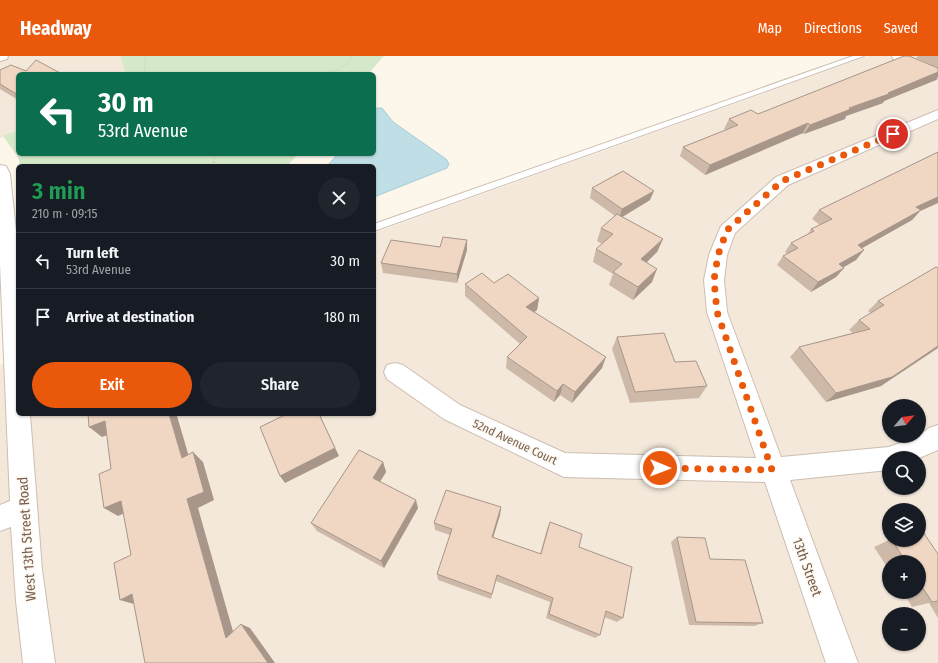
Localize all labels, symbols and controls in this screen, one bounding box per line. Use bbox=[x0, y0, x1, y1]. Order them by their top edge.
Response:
text: Headway bbox=[20, 17, 92, 40]
text: Map bbox=[758, 20, 782, 37]
text: Directions bbox=[804, 20, 862, 37]
text: Saved bbox=[884, 20, 918, 37]
text: 30 m bbox=[98, 86, 154, 119]
icon: left bbox=[32, 88, 84, 140]
pin bbox=[876, 117, 910, 151]
text: 53rd Avenue bbox=[98, 120, 188, 142]
icon: arrive bbox=[882, 123, 904, 145]
text: 3 min bbox=[32, 177, 86, 205]
button: close bbox=[318, 177, 360, 219]
text: 210 m · 09:15 bbox=[32, 206, 97, 221]
text: Turn left bbox=[66, 244, 119, 262]
icon: left bbox=[32, 250, 54, 272]
text: 30 m bbox=[330, 252, 360, 270]
text: 53rd Avenue bbox=[66, 262, 131, 277]
icon: arrive bbox=[32, 306, 54, 328]
text: Arrive at destination bbox=[66, 308, 194, 326]
text: 180 m bbox=[324, 308, 360, 326]
button: Exit bbox=[32, 362, 192, 408]
button: Share bbox=[200, 362, 360, 408]
north arrow bbox=[882, 399, 926, 443]
map controls bbox=[882, 399, 926, 651]
street label: 52nd Avenue Court bbox=[470, 416, 560, 468]
position arrow bbox=[639, 447, 681, 489]
button: search bbox=[882, 451, 926, 495]
street label: West 13th Street Road bbox=[14, 476, 40, 602]
button: layers bbox=[882, 503, 926, 547]
street label: 13th Street bbox=[789, 535, 826, 599]
button: + bbox=[882, 555, 926, 599]
button: − bbox=[882, 607, 926, 651]

